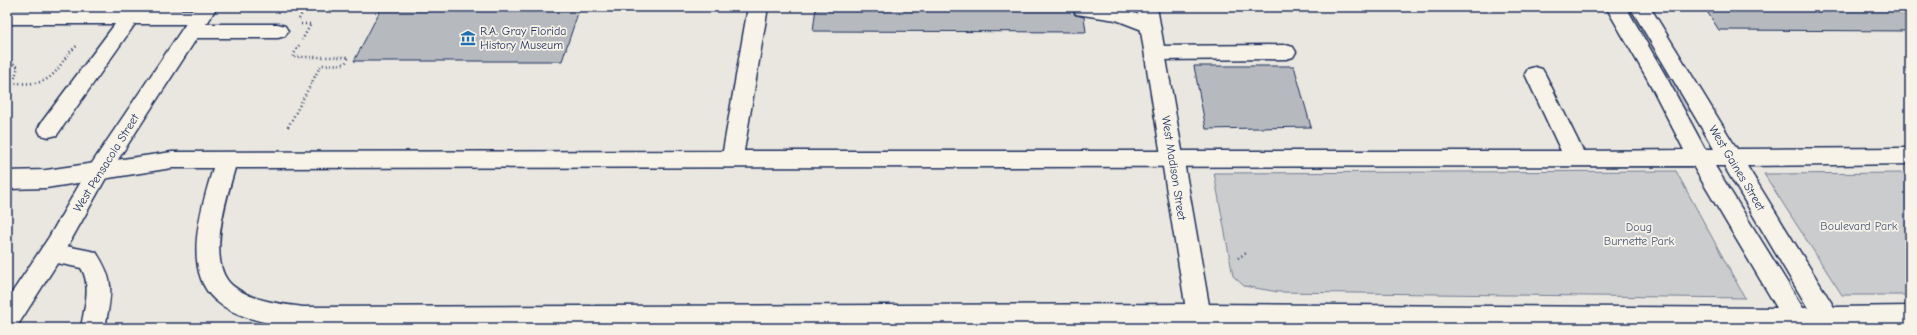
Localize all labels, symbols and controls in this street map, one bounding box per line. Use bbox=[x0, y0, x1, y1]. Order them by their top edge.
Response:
place label: R.A. Gray Florida History Museum bbox=[480, 24, 566, 52]
museum icon: R.A. Gray Florida History Museum bbox=[459, 29, 477, 47]
street label: West Pensacola Street bbox=[70, 111, 142, 215]
street label: West Madison Street bbox=[1159, 115, 1189, 222]
street label: West Gaines Street bbox=[1706, 123, 1768, 214]
park label: Boulevard Park bbox=[1820, 219, 1898, 233]
park label: Doug Burnette Park bbox=[1604, 220, 1674, 248]

